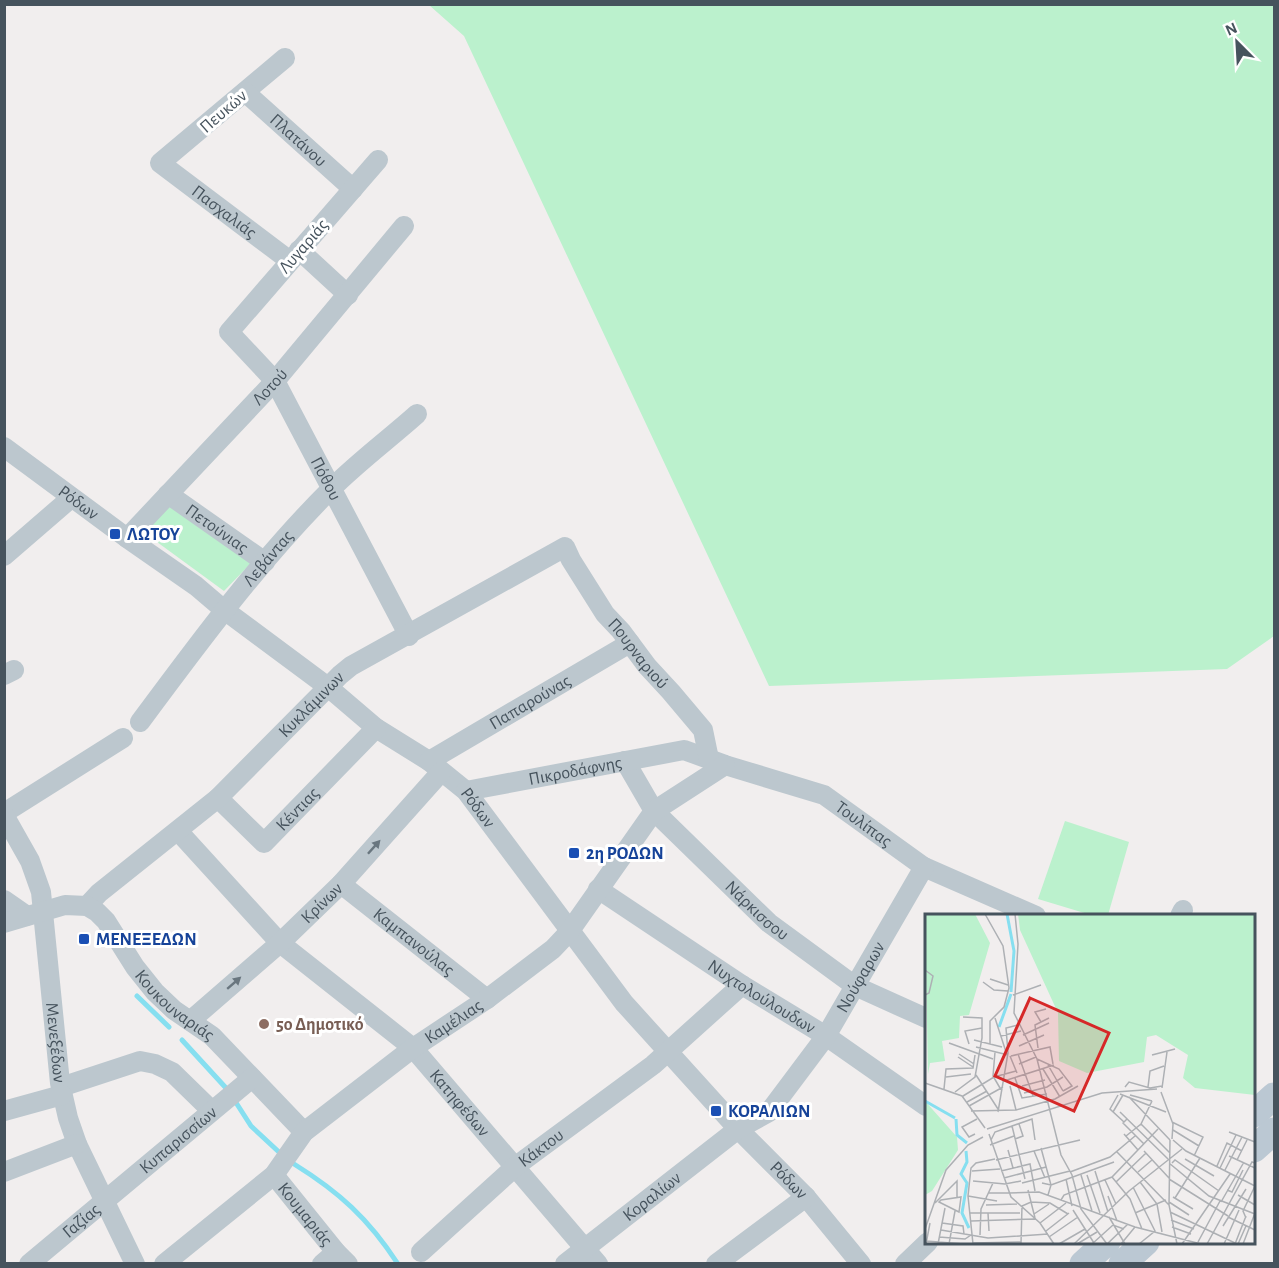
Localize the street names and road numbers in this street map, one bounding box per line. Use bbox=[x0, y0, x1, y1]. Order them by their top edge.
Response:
street label: Πευκών bbox=[197, 86, 251, 137]
street label: Πλατάνου bbox=[266, 111, 330, 171]
street label: Πασχαλιάς bbox=[188, 182, 260, 242]
street label: Λυγαριάς bbox=[276, 216, 332, 277]
street label: Λοτού bbox=[249, 365, 291, 409]
street label: Πόθου bbox=[307, 454, 344, 504]
street label: Ρόδων bbox=[55, 483, 102, 524]
street label: Πετούνιας bbox=[182, 501, 251, 557]
street label: Λεβάντας bbox=[240, 527, 297, 590]
street label: Πουρναριού bbox=[604, 615, 671, 693]
street label: Κυκλάμινων bbox=[275, 668, 348, 741]
street label: Παπαρούνας bbox=[487, 672, 574, 733]
street label: Πικροδάφνης bbox=[527, 754, 623, 789]
street label: Κέντιας bbox=[273, 784, 323, 835]
street label: Ρόδων bbox=[457, 785, 498, 832]
street label: Τουλίπας bbox=[832, 798, 895, 851]
street label: Νάρκισσου bbox=[721, 878, 792, 944]
street label: Κρίνων bbox=[298, 879, 347, 927]
street label: Καμπανούλας bbox=[370, 905, 457, 980]
street label: Νούφαρων bbox=[834, 939, 889, 1016]
street label: Νυχτολούλουδων bbox=[704, 957, 819, 1038]
street label: Κουκουναριάς bbox=[131, 967, 217, 1045]
street label: Καμέλιας bbox=[422, 997, 486, 1048]
street label: Μενεξέδων bbox=[42, 1002, 68, 1084]
street label: Κατηφέδων bbox=[426, 1066, 493, 1141]
street label: Κυπαρισσίων bbox=[137, 1103, 221, 1178]
street label: Κάκτου bbox=[516, 1126, 567, 1171]
street label: Ρόδων bbox=[766, 1158, 811, 1203]
street label: Κοραλίων bbox=[620, 1169, 685, 1225]
street label: Κουμαριάς bbox=[274, 1179, 335, 1250]
street label: Γαζίας bbox=[60, 1201, 104, 1242]

